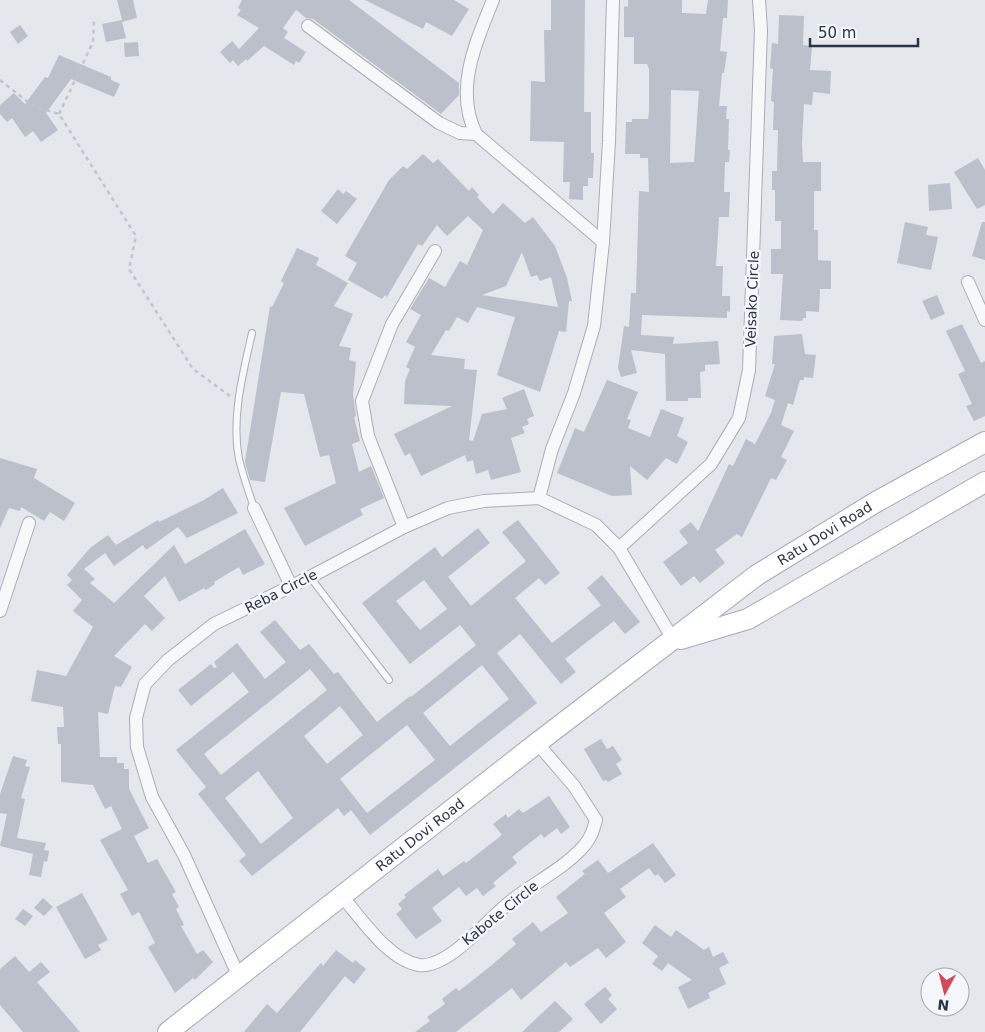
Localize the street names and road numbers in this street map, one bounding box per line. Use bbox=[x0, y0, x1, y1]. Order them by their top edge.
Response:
street label: Veisako Circle bbox=[742, 250, 762, 348]
street label: Ratu Dovi Road bbox=[775, 498, 875, 568]
street label: Reba Circle bbox=[242, 566, 320, 616]
street label: Ratu Dovi Road bbox=[372, 795, 467, 874]
street label: Kabote Circle bbox=[459, 878, 541, 948]

